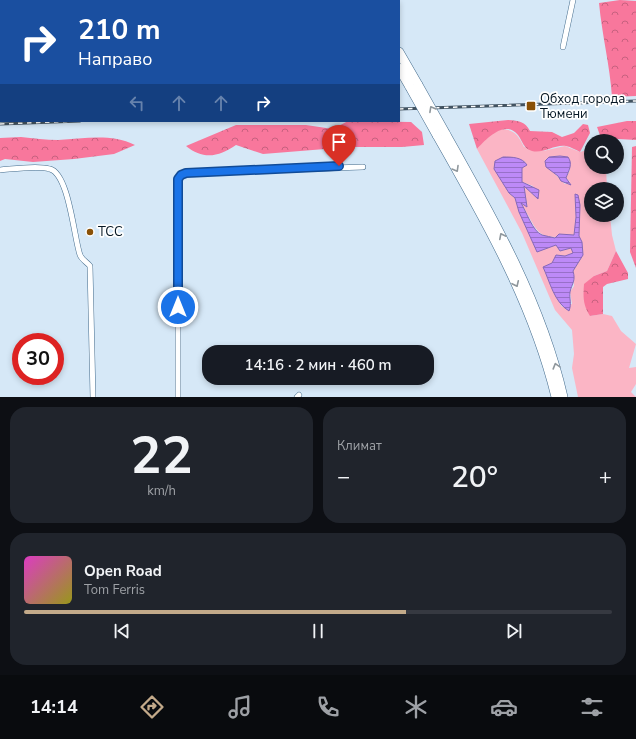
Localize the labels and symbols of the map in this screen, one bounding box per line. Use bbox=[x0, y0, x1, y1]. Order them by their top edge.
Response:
place label: Обход города Тюмени bbox=[540, 90, 625, 123]
marker: Обход города Тюмени bbox=[525, 100, 537, 112]
one-way arrow bbox=[429, 106, 436, 113]
pin bbox=[322, 125, 356, 166]
one-way arrow bbox=[452, 165, 459, 172]
place label: ТСС bbox=[98, 223, 123, 241]
marker: ТСС bbox=[85, 227, 95, 237]
one-way arrow bbox=[499, 233, 506, 240]
one-way arrow bbox=[512, 281, 520, 288]
position arrow bbox=[157, 286, 199, 328]
speed limit sign: 30 bbox=[12, 333, 64, 385]
one-way arrow bbox=[552, 363, 561, 370]

